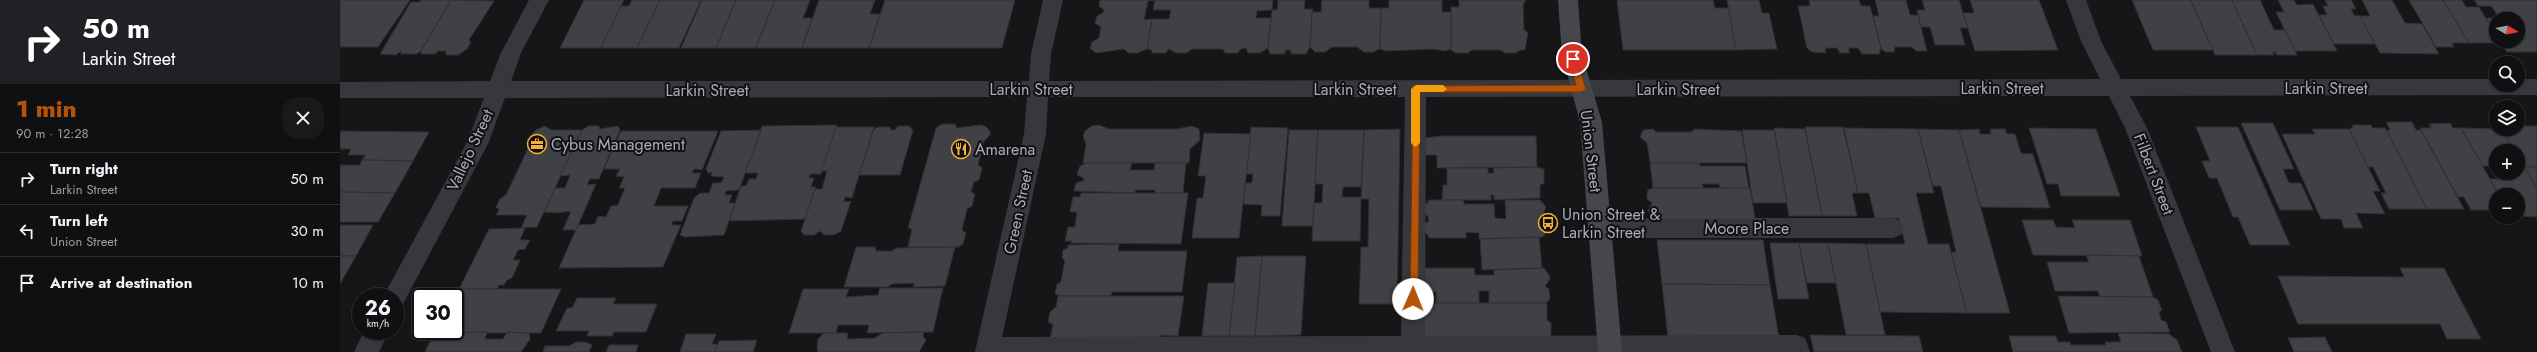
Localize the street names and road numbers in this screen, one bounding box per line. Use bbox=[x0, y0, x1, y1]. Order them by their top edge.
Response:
street label: Larkin Street bbox=[1961, 77, 2044, 100]
street label: Larkin Street bbox=[2285, 77, 2368, 100]
street label: Larkin Street bbox=[990, 78, 1073, 101]
street label: Larkin Street bbox=[1314, 78, 1397, 101]
street label: Larkin Street bbox=[1637, 78, 1720, 101]
street label: Larkin Street bbox=[666, 79, 749, 102]
street label: Vallejo Street bbox=[441, 105, 499, 195]
street label: Union Street bbox=[1575, 109, 1607, 194]
street label: Filbert Street bbox=[2128, 130, 2180, 218]
street label: Green Street bbox=[998, 168, 1038, 256]
street label: Moore Place bbox=[1705, 217, 1789, 240]

